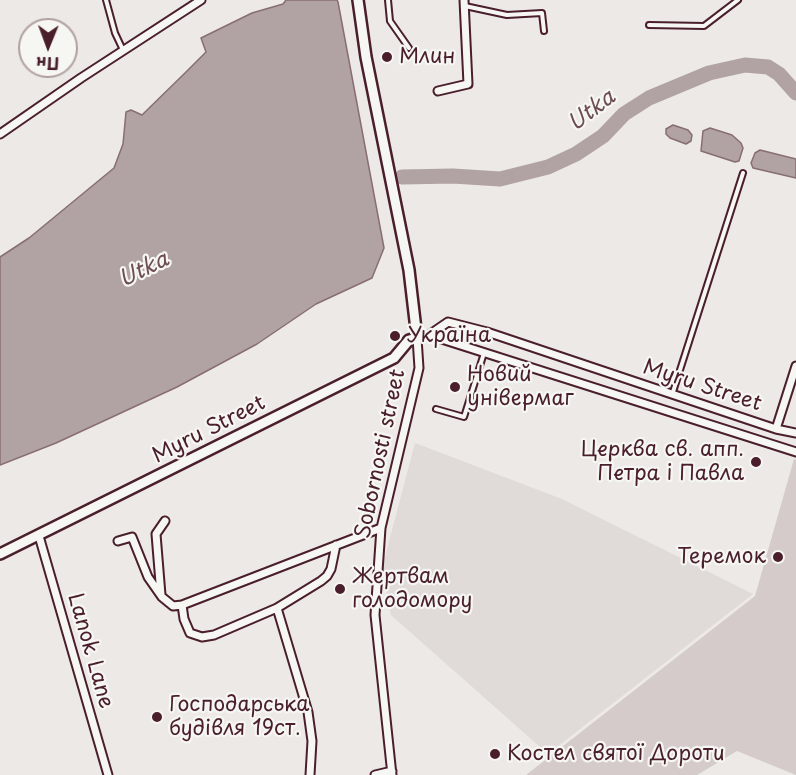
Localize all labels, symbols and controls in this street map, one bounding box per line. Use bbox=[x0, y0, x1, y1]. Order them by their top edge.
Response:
north arrow bbox=[18, 18, 78, 78]
place label: Млин bbox=[399, 44, 455, 70]
marker: Млин bbox=[380, 50, 394, 64]
text: Пн bbox=[36, 52, 60, 76]
water label: Utka bbox=[563, 85, 621, 137]
water label: Utka bbox=[115, 247, 173, 293]
place label: Україна bbox=[407, 323, 491, 349]
marker: Україна bbox=[388, 329, 402, 343]
street label: Myru Street bbox=[639, 355, 765, 417]
place label: Новий універмаг bbox=[467, 362, 574, 412]
street label: Sobornosti street bbox=[351, 367, 411, 541]
marker: Новий універмаг bbox=[448, 380, 462, 394]
street label: Myru Street bbox=[148, 391, 270, 469]
place label: Церква св. апп. Петра і Павла bbox=[581, 437, 744, 487]
marker: Церква св. апп. Петра і Павла bbox=[749, 455, 763, 469]
place label: Теремок bbox=[677, 544, 766, 570]
marker: Теремок bbox=[771, 550, 785, 564]
place label: Жертвам голодомору bbox=[352, 564, 472, 614]
marker: Жертвам голодомору bbox=[333, 582, 347, 596]
street label: Lanok Lane bbox=[62, 590, 118, 712]
place label: Господарська будівля 19ст. bbox=[169, 692, 309, 742]
marker: Господарська будівля 19ст. bbox=[150, 710, 164, 724]
place label: Костел святої Дороти bbox=[507, 741, 725, 767]
marker: Костел святої Дороти bbox=[488, 747, 502, 761]

